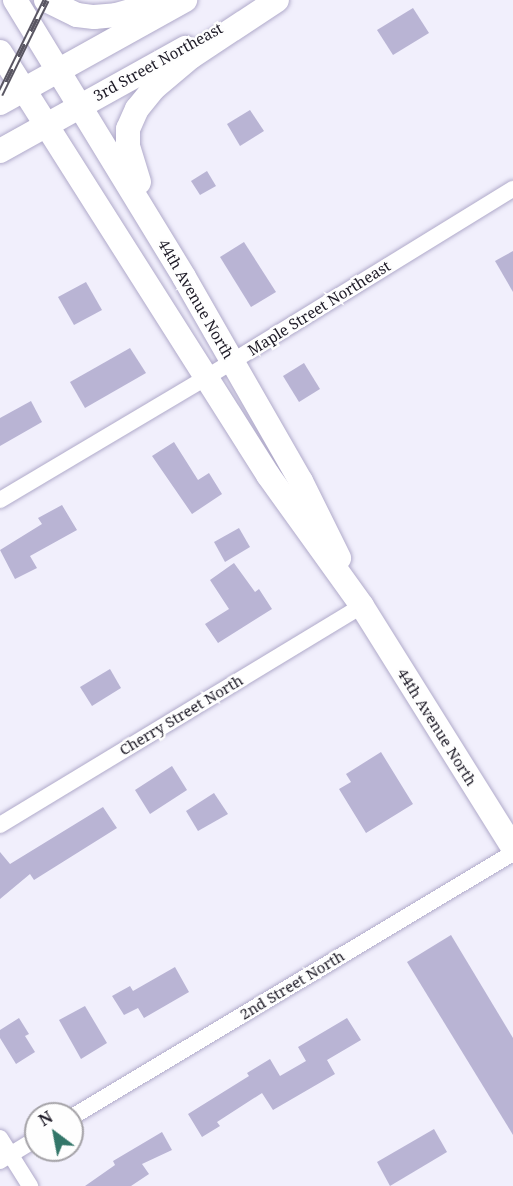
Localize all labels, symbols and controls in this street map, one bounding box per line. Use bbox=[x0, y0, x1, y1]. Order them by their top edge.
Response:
street label: 3rd Street Northeast bbox=[90, 19, 226, 105]
street label: 44th Avenue North bbox=[154, 236, 238, 362]
street label: Maple Street Northeast bbox=[244, 257, 394, 359]
street label: 44th Avenue North bbox=[394, 665, 480, 789]
street label: Cherry Street North bbox=[116, 671, 246, 759]
street label: 2nd Street North bbox=[236, 947, 348, 1023]
north arrow bbox=[24, 1102, 84, 1162]
text: N bbox=[34, 1106, 57, 1131]

